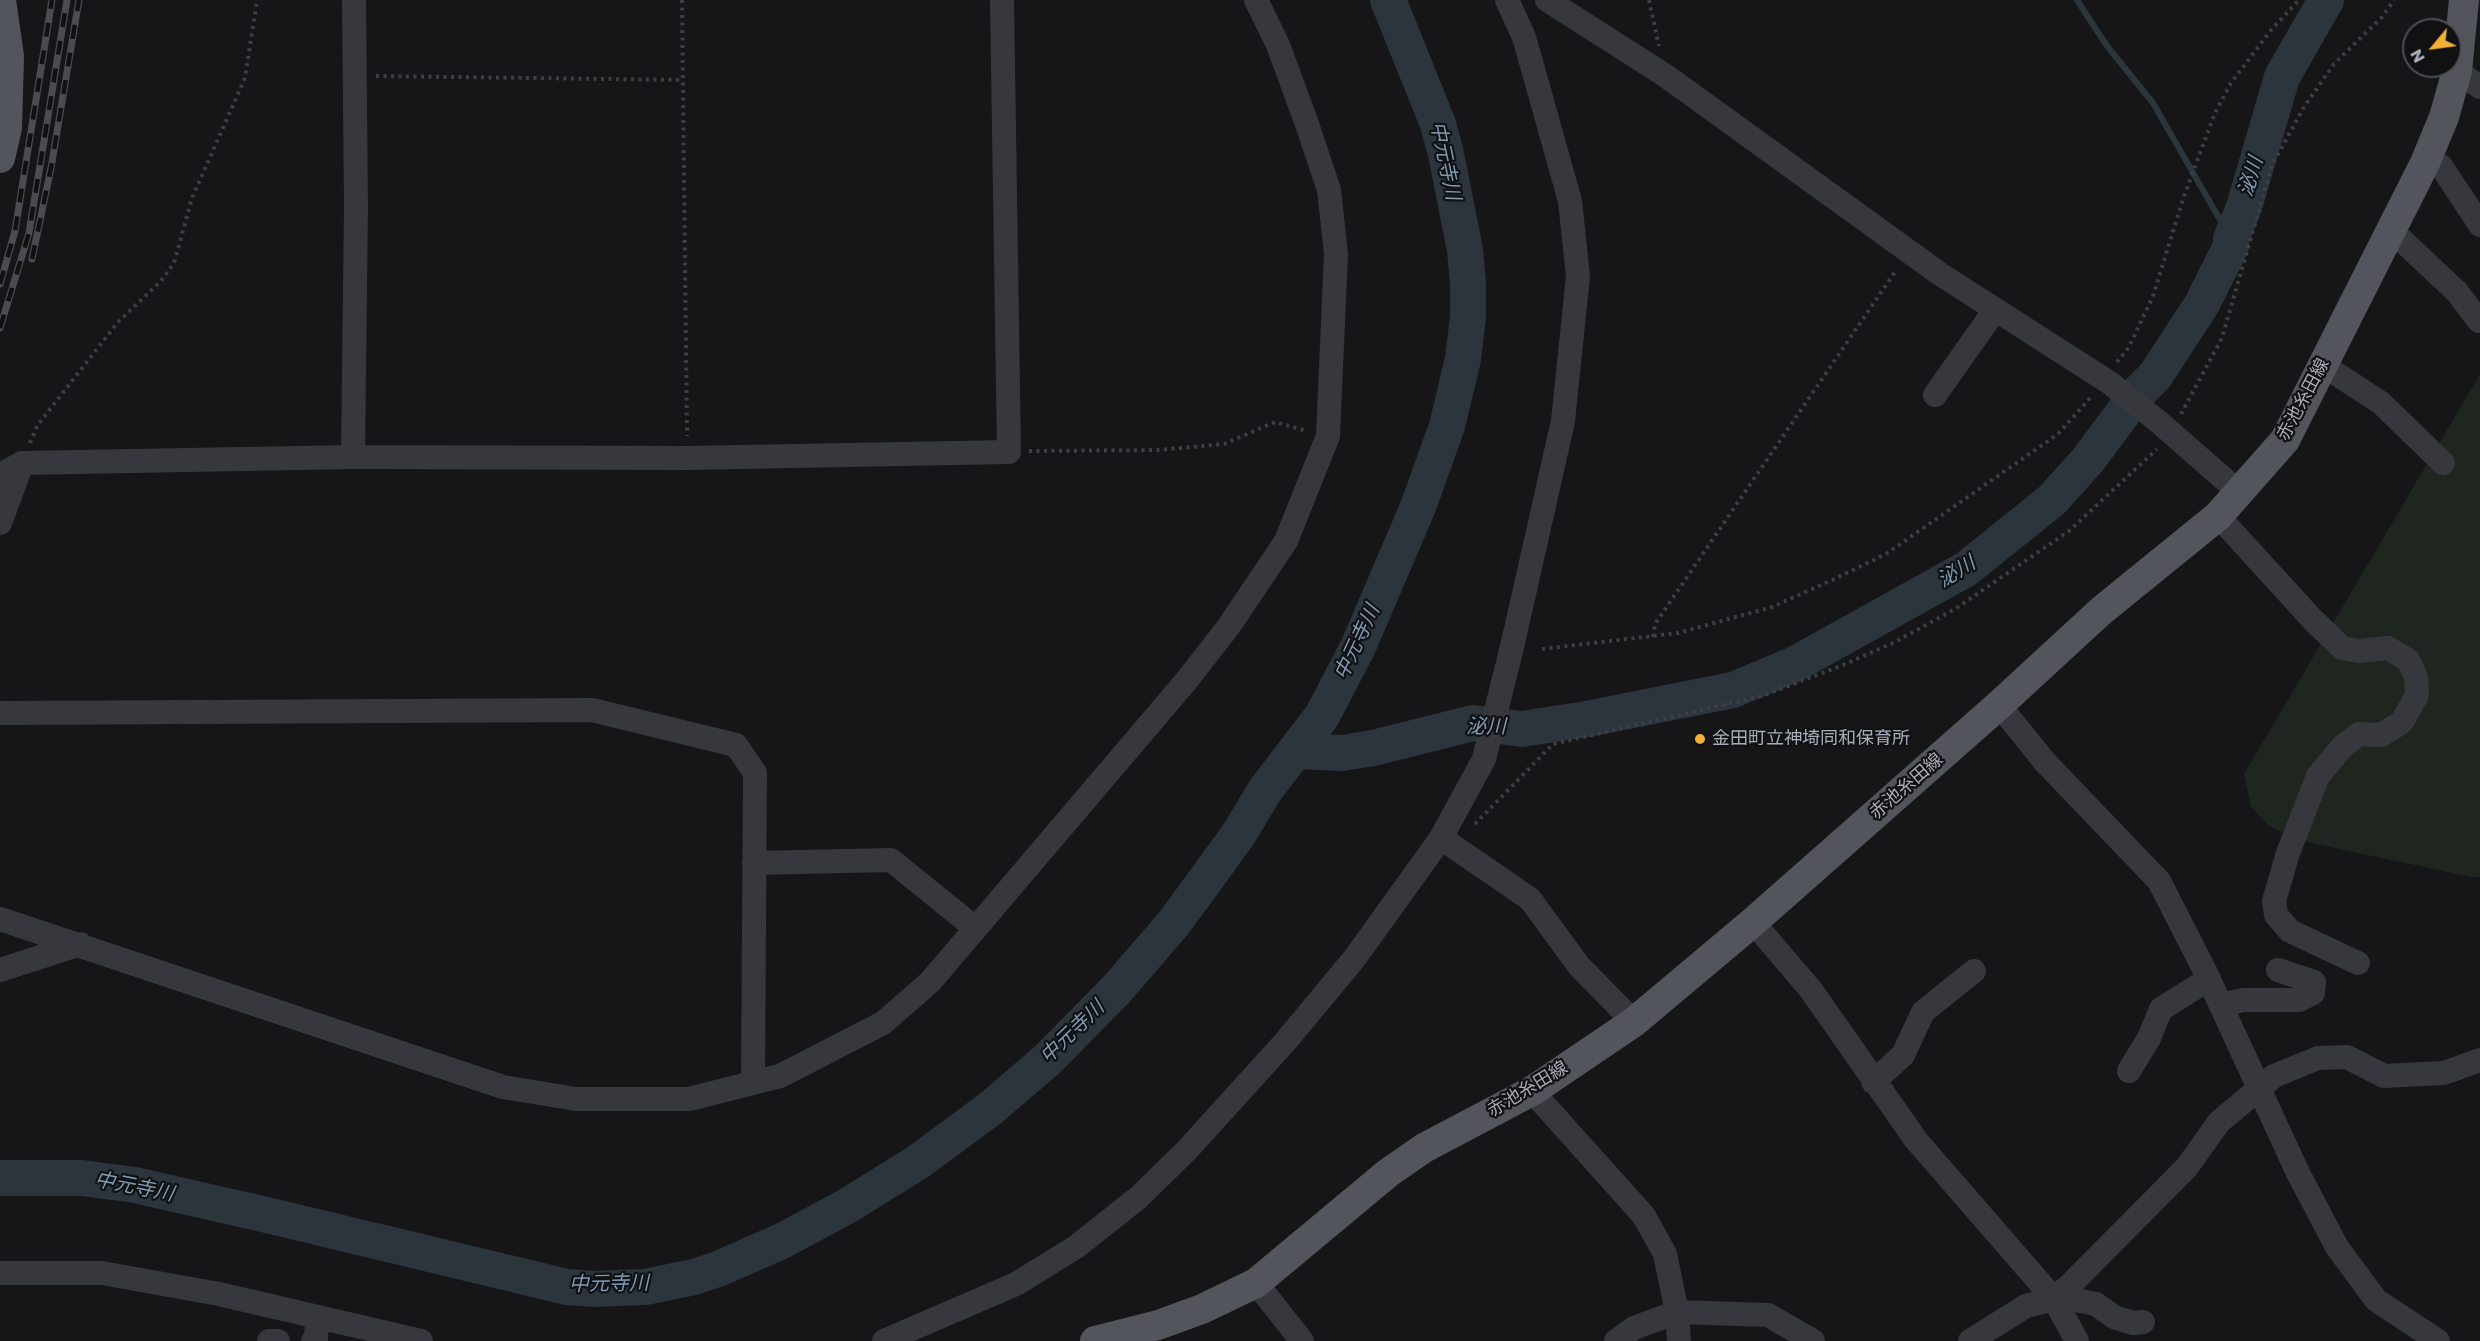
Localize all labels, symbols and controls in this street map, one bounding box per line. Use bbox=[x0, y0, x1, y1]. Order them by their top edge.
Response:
north arrow bbox=[2402, 18, 2462, 78]
text: N bbox=[2405, 45, 2431, 67]
water label: 中元寺川 bbox=[1424, 119, 1464, 203]
water label: 泌川 bbox=[2235, 154, 2269, 200]
street label: 赤池糸田線 bbox=[2273, 355, 2335, 445]
water label: 泌川 bbox=[1934, 552, 1980, 594]
water label: 中元寺川 bbox=[1330, 602, 1386, 684]
water label: 泌川 bbox=[1466, 716, 1506, 740]
place label: 金田町立神埼同和保育所 bbox=[1712, 728, 1910, 750]
marker: 金田町立神埼同和保育所 bbox=[1693, 732, 1707, 746]
street label: 赤池糸田線 bbox=[1866, 749, 1948, 825]
water label: 中元寺川 bbox=[1036, 997, 1110, 1069]
street label: 赤池糸田線 bbox=[1484, 1058, 1572, 1122]
water label: 中元寺川 bbox=[92, 1169, 176, 1207]
water label: 中元寺川 bbox=[569, 1272, 649, 1298]

